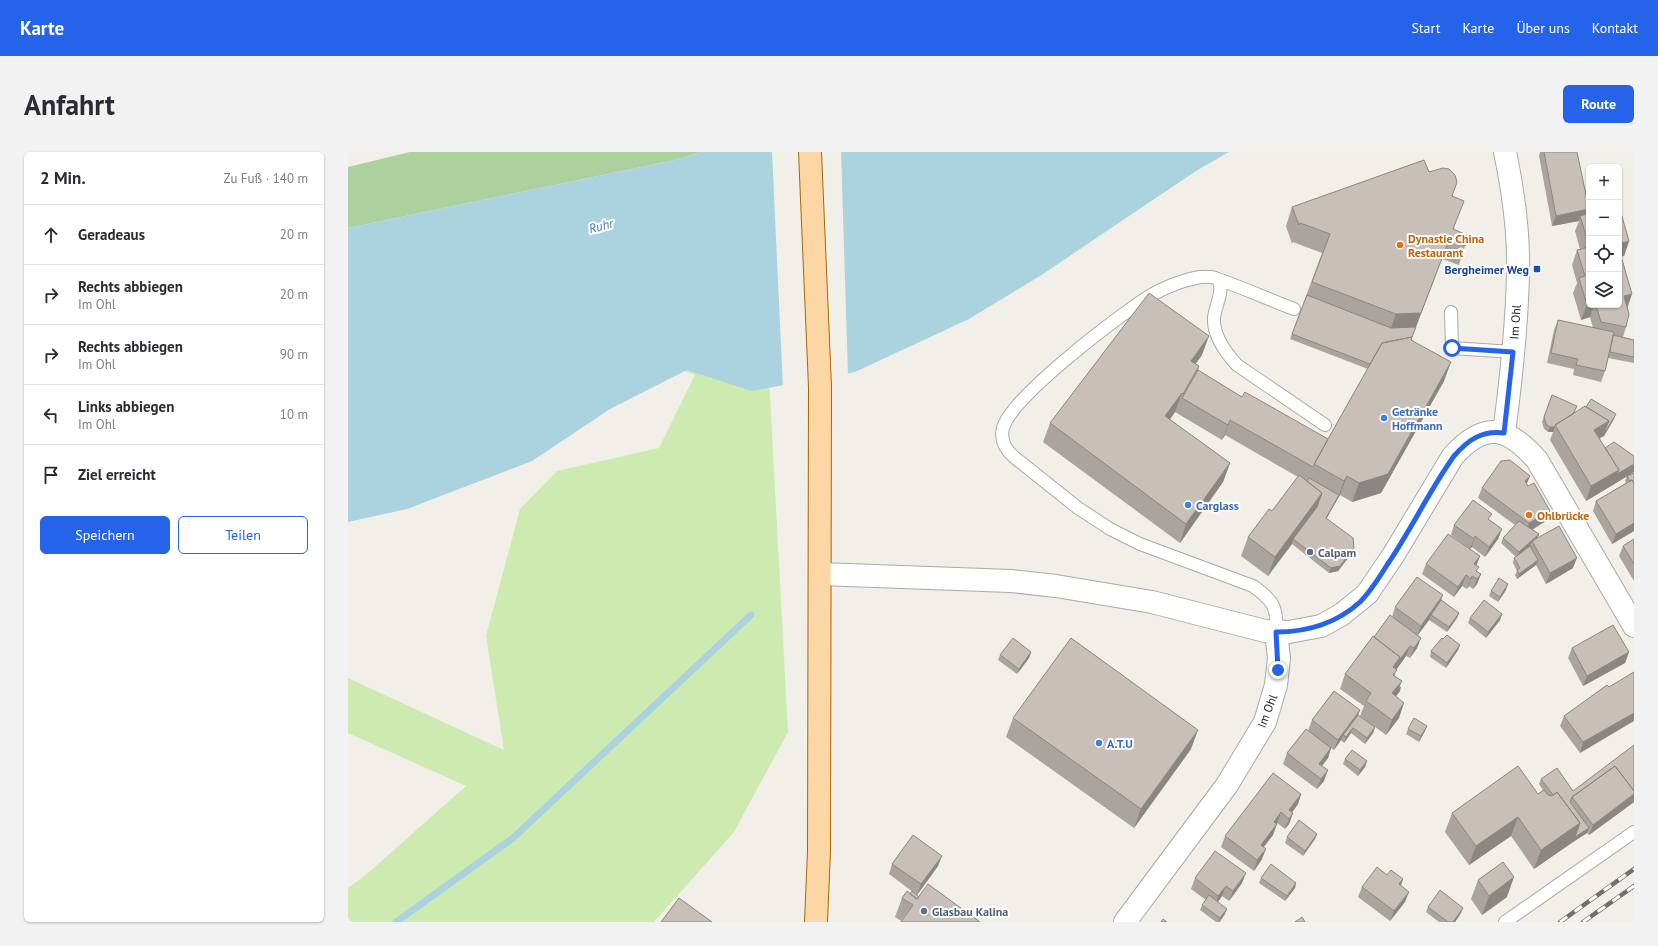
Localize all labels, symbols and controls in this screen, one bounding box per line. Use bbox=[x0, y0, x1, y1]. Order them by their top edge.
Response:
text: Karte bbox=[20, 16, 64, 40]
text: Start bbox=[1411, 19, 1440, 37]
text: Karte bbox=[1462, 19, 1494, 37]
text: Über uns bbox=[1516, 19, 1570, 37]
text: Kontakt bbox=[1592, 19, 1638, 37]
button: Route bbox=[1563, 85, 1634, 123]
text: Anfahrt bbox=[24, 86, 115, 123]
map controls bbox=[1586, 164, 1622, 308]
button: + bbox=[1586, 164, 1622, 200]
text: 2 Min. bbox=[40, 167, 86, 189]
text: Zu Fuß · 140 m bbox=[224, 170, 308, 187]
button: − bbox=[1586, 200, 1622, 236]
water label: Ruhr bbox=[587, 214, 616, 237]
icon: ahead bbox=[40, 224, 62, 246]
text: Geradeaus bbox=[78, 225, 145, 244]
text: 20 m bbox=[280, 226, 308, 243]
place label: Dynastie China Restaurant bbox=[1408, 231, 1484, 260]
button: locate bbox=[1586, 236, 1622, 272]
marker: Dynastie China Restaurant bbox=[1395, 240, 1405, 250]
place label: Bergheimer Weg bbox=[1444, 262, 1529, 277]
marker: Bergheimer Weg bbox=[1532, 264, 1542, 274]
button: layers bbox=[1586, 272, 1622, 308]
text: Rechts abbiegen bbox=[78, 277, 183, 296]
icon: right bbox=[40, 284, 62, 306]
text: 20 m bbox=[280, 286, 308, 303]
text: Im Ohl bbox=[78, 296, 116, 313]
street label: Im Ohl bbox=[1506, 304, 1524, 340]
text: Rechts abbiegen bbox=[78, 337, 183, 356]
route start bbox=[1443, 339, 1461, 357]
icon: right bbox=[40, 344, 62, 366]
text: 90 m bbox=[280, 346, 308, 363]
text: Im Ohl bbox=[78, 356, 116, 373]
text: Links abbiegen bbox=[78, 397, 174, 416]
icon: left bbox=[40, 404, 62, 426]
place label: Getränke Hoffmann bbox=[1392, 404, 1443, 433]
text: 10 m bbox=[280, 406, 308, 423]
marker: Getränke Hoffmann bbox=[1379, 413, 1389, 423]
text: Im Ohl bbox=[78, 416, 116, 433]
icon: arrive bbox=[40, 464, 62, 486]
text: Ziel erreicht bbox=[78, 465, 156, 484]
place label: Carglass bbox=[1196, 498, 1239, 513]
marker: Carglass bbox=[1183, 500, 1193, 510]
place label: Ohlbrücke bbox=[1537, 508, 1589, 523]
marker: Ohlbrücke bbox=[1524, 510, 1534, 520]
button: Speichern bbox=[40, 516, 170, 554]
button: Teilen bbox=[178, 516, 308, 554]
place label: Calpam bbox=[1318, 545, 1356, 560]
marker: Calpam bbox=[1305, 547, 1315, 557]
route end bbox=[1269, 661, 1287, 679]
street label: Im Ohl bbox=[1254, 692, 1280, 730]
place label: A.T.U bbox=[1107, 736, 1133, 751]
marker: A.T.U bbox=[1094, 738, 1104, 748]
place label: Glasbau Kalina bbox=[932, 904, 1008, 919]
marker: Glasbau Kalina bbox=[919, 906, 929, 916]

